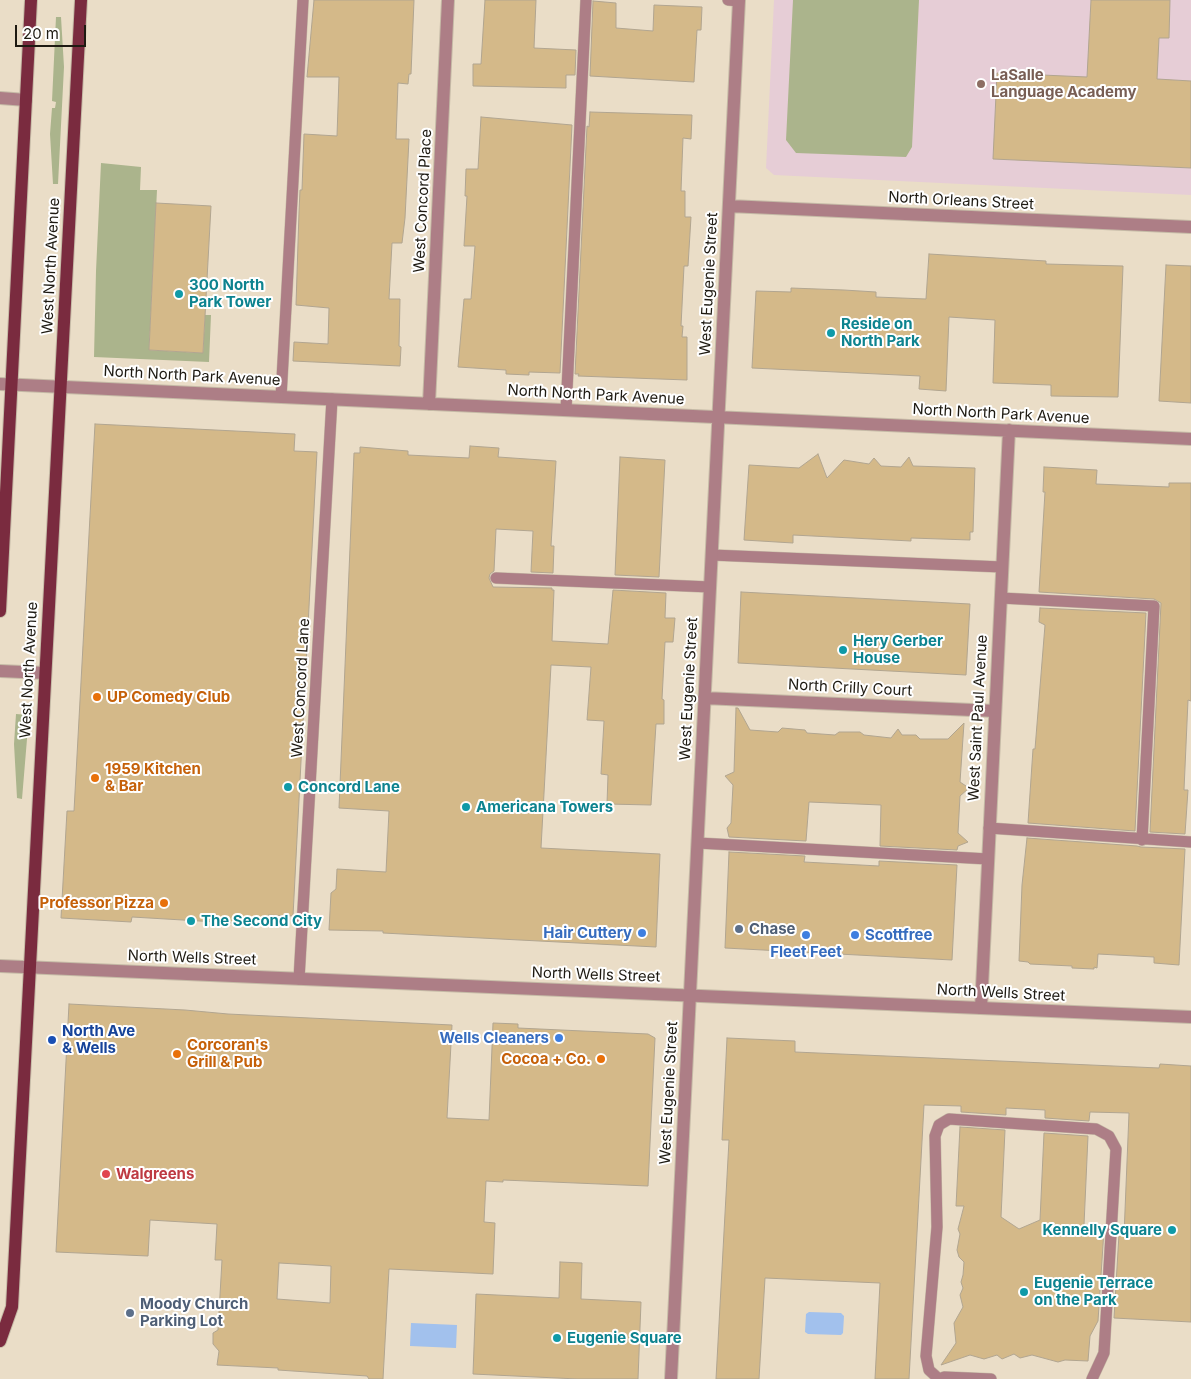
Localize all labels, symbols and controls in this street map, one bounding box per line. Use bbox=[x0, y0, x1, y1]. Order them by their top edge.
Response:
scale bar bbox=[18, 15, 89, 47]
text: 20 m bbox=[23, 24, 59, 43]
place label: LaSalle Language Academy bbox=[991, 66, 1136, 101]
marker: LaSalle Language Academy bbox=[975, 78, 987, 90]
street label: West Concord Place bbox=[410, 129, 436, 273]
street label: North Orleans Street bbox=[888, 188, 1034, 214]
street label: West North Avenue bbox=[38, 197, 64, 335]
street label: West Eugenie Street bbox=[696, 212, 722, 356]
place label: 300 North Park Tower bbox=[189, 276, 271, 311]
marker: 300 North Park Tower bbox=[173, 288, 185, 300]
place label: Reside on North Park bbox=[841, 315, 920, 350]
marker: Reside on North Park bbox=[825, 327, 837, 339]
street label: North North Park Avenue bbox=[103, 362, 281, 390]
street label: North North Park Avenue bbox=[507, 381, 685, 409]
street label: North North Park Avenue bbox=[912, 400, 1090, 428]
street label: West North Avenue bbox=[16, 601, 42, 739]
street label: West Eugenie Street bbox=[676, 617, 702, 761]
street label: West Concord Lane bbox=[288, 618, 314, 758]
place label: Hery Gerber House bbox=[853, 632, 943, 667]
street label: West Saint Paul Avenue bbox=[965, 634, 991, 802]
marker: Hery Gerber House bbox=[837, 644, 849, 656]
street label: North Crilly Court bbox=[787, 676, 913, 700]
place label: UP Comedy Club bbox=[107, 688, 230, 706]
marker: UP Comedy Club bbox=[91, 691, 103, 703]
place label: 1959 Kitchen & Bar bbox=[105, 760, 201, 795]
marker: 1959 Kitchen & Bar bbox=[89, 772, 101, 784]
place label: Concord Lane bbox=[298, 778, 400, 796]
marker: Concord Lane bbox=[282, 781, 294, 793]
place label: Americana Towers bbox=[476, 798, 613, 816]
marker: Americana Towers bbox=[460, 801, 472, 813]
place label: Professor Pizza bbox=[39, 894, 154, 912]
marker: Professor Pizza bbox=[158, 897, 170, 909]
place label: The Second City bbox=[201, 912, 322, 930]
marker: The Second City bbox=[185, 915, 197, 927]
place label: Chase bbox=[749, 920, 795, 938]
marker: Chase bbox=[733, 923, 745, 935]
place label: Hair Cuttery bbox=[543, 924, 632, 942]
place label: Scottfree bbox=[865, 926, 932, 944]
marker: Hair Cuttery bbox=[636, 927, 648, 939]
marker: Fleet Feet bbox=[800, 929, 812, 941]
marker: Scottfree bbox=[849, 929, 861, 941]
place label: Fleet Feet bbox=[770, 943, 842, 961]
street label: North Wells Street bbox=[127, 947, 257, 969]
street label: North Wells Street bbox=[531, 964, 661, 986]
street label: North Wells Street bbox=[936, 981, 1066, 1005]
street label: West Eugenie Street bbox=[656, 1021, 682, 1165]
place label: North Ave & Wells bbox=[62, 1022, 135, 1057]
place label: Wells Cleaners bbox=[439, 1029, 549, 1047]
marker: Wells Cleaners bbox=[553, 1032, 565, 1044]
marker: North Ave & Wells bbox=[46, 1034, 58, 1046]
place label: Corcoran's Grill & Pub bbox=[187, 1036, 268, 1071]
marker: Corcoran's Grill & Pub bbox=[171, 1048, 183, 1060]
place label: Cocoa + Co. bbox=[501, 1050, 591, 1068]
marker: Cocoa + Co. bbox=[595, 1053, 607, 1065]
place label: Walgreens bbox=[116, 1165, 194, 1183]
marker: Walgreens bbox=[100, 1168, 112, 1180]
place label: Kennelly Square bbox=[1042, 1221, 1162, 1239]
marker: Kennelly Square bbox=[1166, 1224, 1178, 1236]
place label: Eugenie Terrace on the Park bbox=[1034, 1274, 1153, 1309]
marker: Eugenie Terrace on the Park bbox=[1018, 1286, 1030, 1298]
place label: Moody Church Parking Lot bbox=[140, 1295, 248, 1330]
marker: Moody Church Parking Lot bbox=[124, 1307, 136, 1319]
place label: Eugenie Square bbox=[567, 1329, 682, 1347]
marker: Eugenie Square bbox=[551, 1332, 563, 1344]

